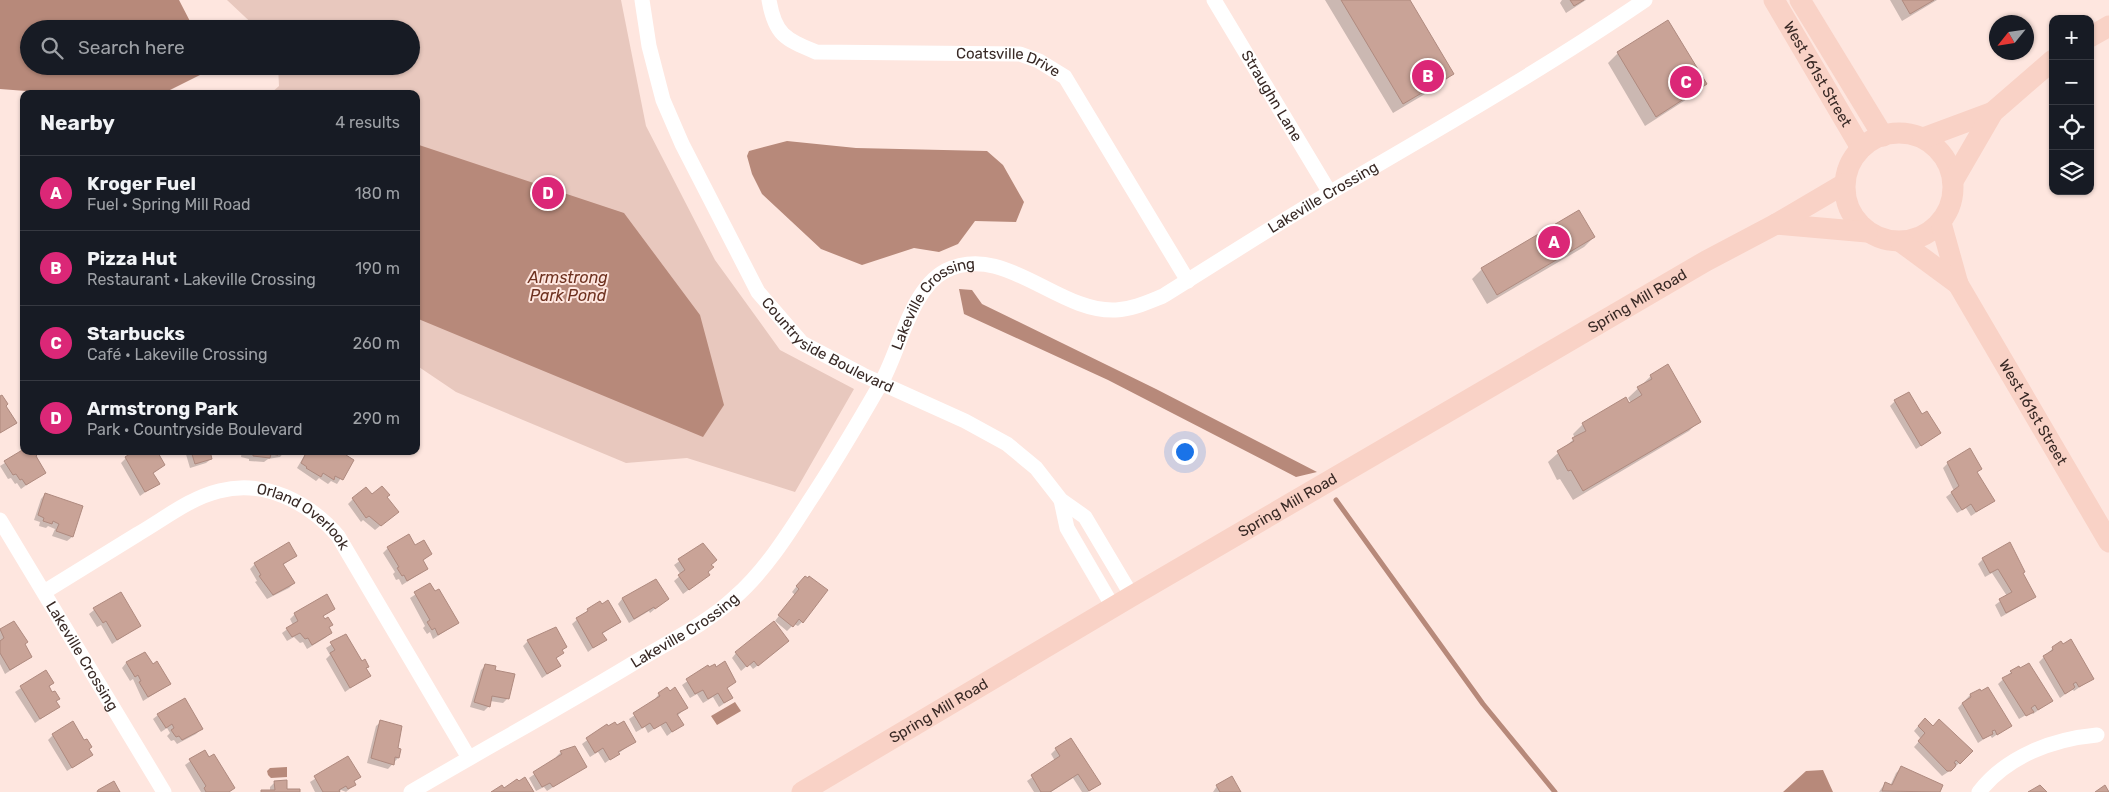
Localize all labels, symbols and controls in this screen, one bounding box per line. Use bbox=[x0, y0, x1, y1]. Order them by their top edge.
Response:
north arrow bbox=[1989, 15, 2034, 60]
map controls bbox=[2049, 15, 2094, 195]
button: + bbox=[2049, 15, 2094, 60]
street label: West 161st Street bbox=[1780, 18, 1856, 130]
search box bbox=[20, 20, 420, 75]
icon: search bbox=[38, 34, 66, 62]
text: Search here bbox=[78, 36, 185, 59]
street label: Coatsville Drive bbox=[956, 44, 1064, 81]
street label: Straughn Lane bbox=[1237, 47, 1306, 145]
pin: B bbox=[1412, 57, 1444, 95]
button: − bbox=[2049, 60, 2094, 105]
pin: C bbox=[1670, 63, 1702, 101]
button: locate bbox=[2049, 105, 2094, 150]
text: Nearby bbox=[40, 110, 115, 135]
text: 4 results bbox=[335, 113, 400, 132]
button: layers bbox=[2049, 150, 2094, 195]
street label: Lakeville Crossing bbox=[1265, 158, 1381, 237]
text: Kroger Fuel bbox=[87, 172, 196, 195]
pin: D bbox=[532, 174, 564, 212]
text: A bbox=[50, 184, 62, 203]
text: 180 m bbox=[355, 184, 400, 203]
text: Fuel · Spring Mill Road bbox=[87, 195, 251, 214]
pin: A bbox=[1538, 223, 1570, 261]
text: Pizza Hut bbox=[87, 247, 177, 270]
street label: Lakeville Crossing bbox=[888, 255, 975, 352]
text: B bbox=[50, 259, 62, 278]
text: 190 m bbox=[355, 259, 400, 278]
street label: Spring Mill Road bbox=[1585, 265, 1690, 337]
water label: Armstrong Park Pond bbox=[527, 268, 608, 305]
text: Restaurant · Lakeville Crossing bbox=[87, 270, 316, 289]
street label: Countryside Boulevard bbox=[758, 294, 896, 397]
text: Starbucks bbox=[87, 322, 185, 345]
text: C bbox=[50, 334, 62, 353]
text: 260 m bbox=[353, 334, 400, 353]
text: Café · Lakeville Crossing bbox=[87, 345, 267, 364]
street label: West 161st Street bbox=[1995, 356, 2071, 469]
text: Armstrong Park bbox=[87, 397, 238, 420]
text: D bbox=[50, 409, 62, 428]
text: 290 m bbox=[353, 409, 400, 428]
text: Park · Countryside Boulevard bbox=[87, 420, 303, 439]
your location bbox=[1172, 439, 1198, 465]
street label: Spring Mill Road bbox=[1235, 469, 1340, 541]
street label: Orland Overlook bbox=[255, 480, 353, 553]
street label: Lakeville Crossing bbox=[628, 589, 743, 672]
street label: Lakeville Crossing bbox=[42, 598, 122, 714]
street label: Spring Mill Road bbox=[886, 675, 991, 747]

